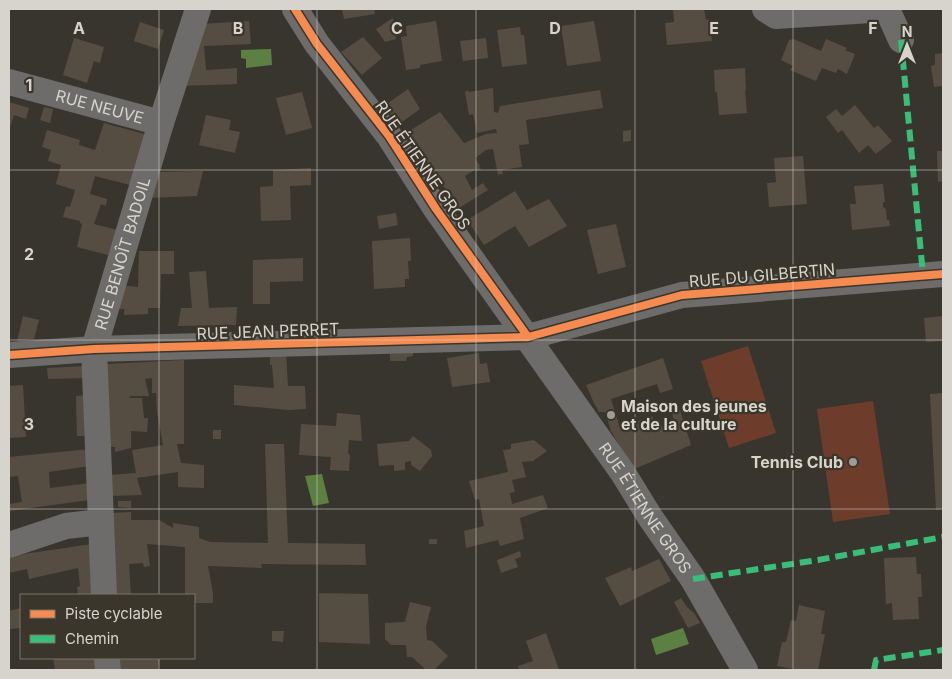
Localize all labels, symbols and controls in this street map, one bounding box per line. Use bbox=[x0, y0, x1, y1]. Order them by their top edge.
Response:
text: A bbox=[73, 18, 85, 38]
text: B bbox=[233, 18, 243, 38]
text: C bbox=[391, 18, 403, 38]
text: D bbox=[549, 18, 561, 38]
text: E bbox=[709, 18, 719, 38]
text: F bbox=[868, 18, 878, 38]
north arrow bbox=[882, 20, 932, 70]
text: N bbox=[902, 23, 912, 40]
text: 1 bbox=[26, 75, 32, 95]
street label: RUE NEUVE bbox=[53, 85, 146, 128]
street label: RUE ÉTIENNE GROS bbox=[371, 97, 475, 233]
street label: RUE BENOÎT BADOIL bbox=[90, 175, 154, 332]
text: 2 bbox=[24, 244, 34, 264]
street label: RUE DU GILBERTIN bbox=[688, 259, 836, 291]
street label: RUE JEAN PERRET bbox=[196, 319, 340, 343]
place label: Maison des jeunes et de la culture bbox=[621, 396, 767, 434]
marker: Maison des jeunes et de la culture bbox=[605, 409, 617, 421]
text: 3 bbox=[24, 414, 34, 434]
street label: RUE ÉTIENNE GROS bbox=[595, 439, 696, 577]
place label: Tennis Club bbox=[751, 452, 843, 472]
marker: Tennis Club bbox=[847, 456, 859, 468]
legend bbox=[20, 594, 195, 659]
text: Piste cyclable bbox=[65, 604, 162, 623]
text: Chemin bbox=[65, 629, 119, 648]

